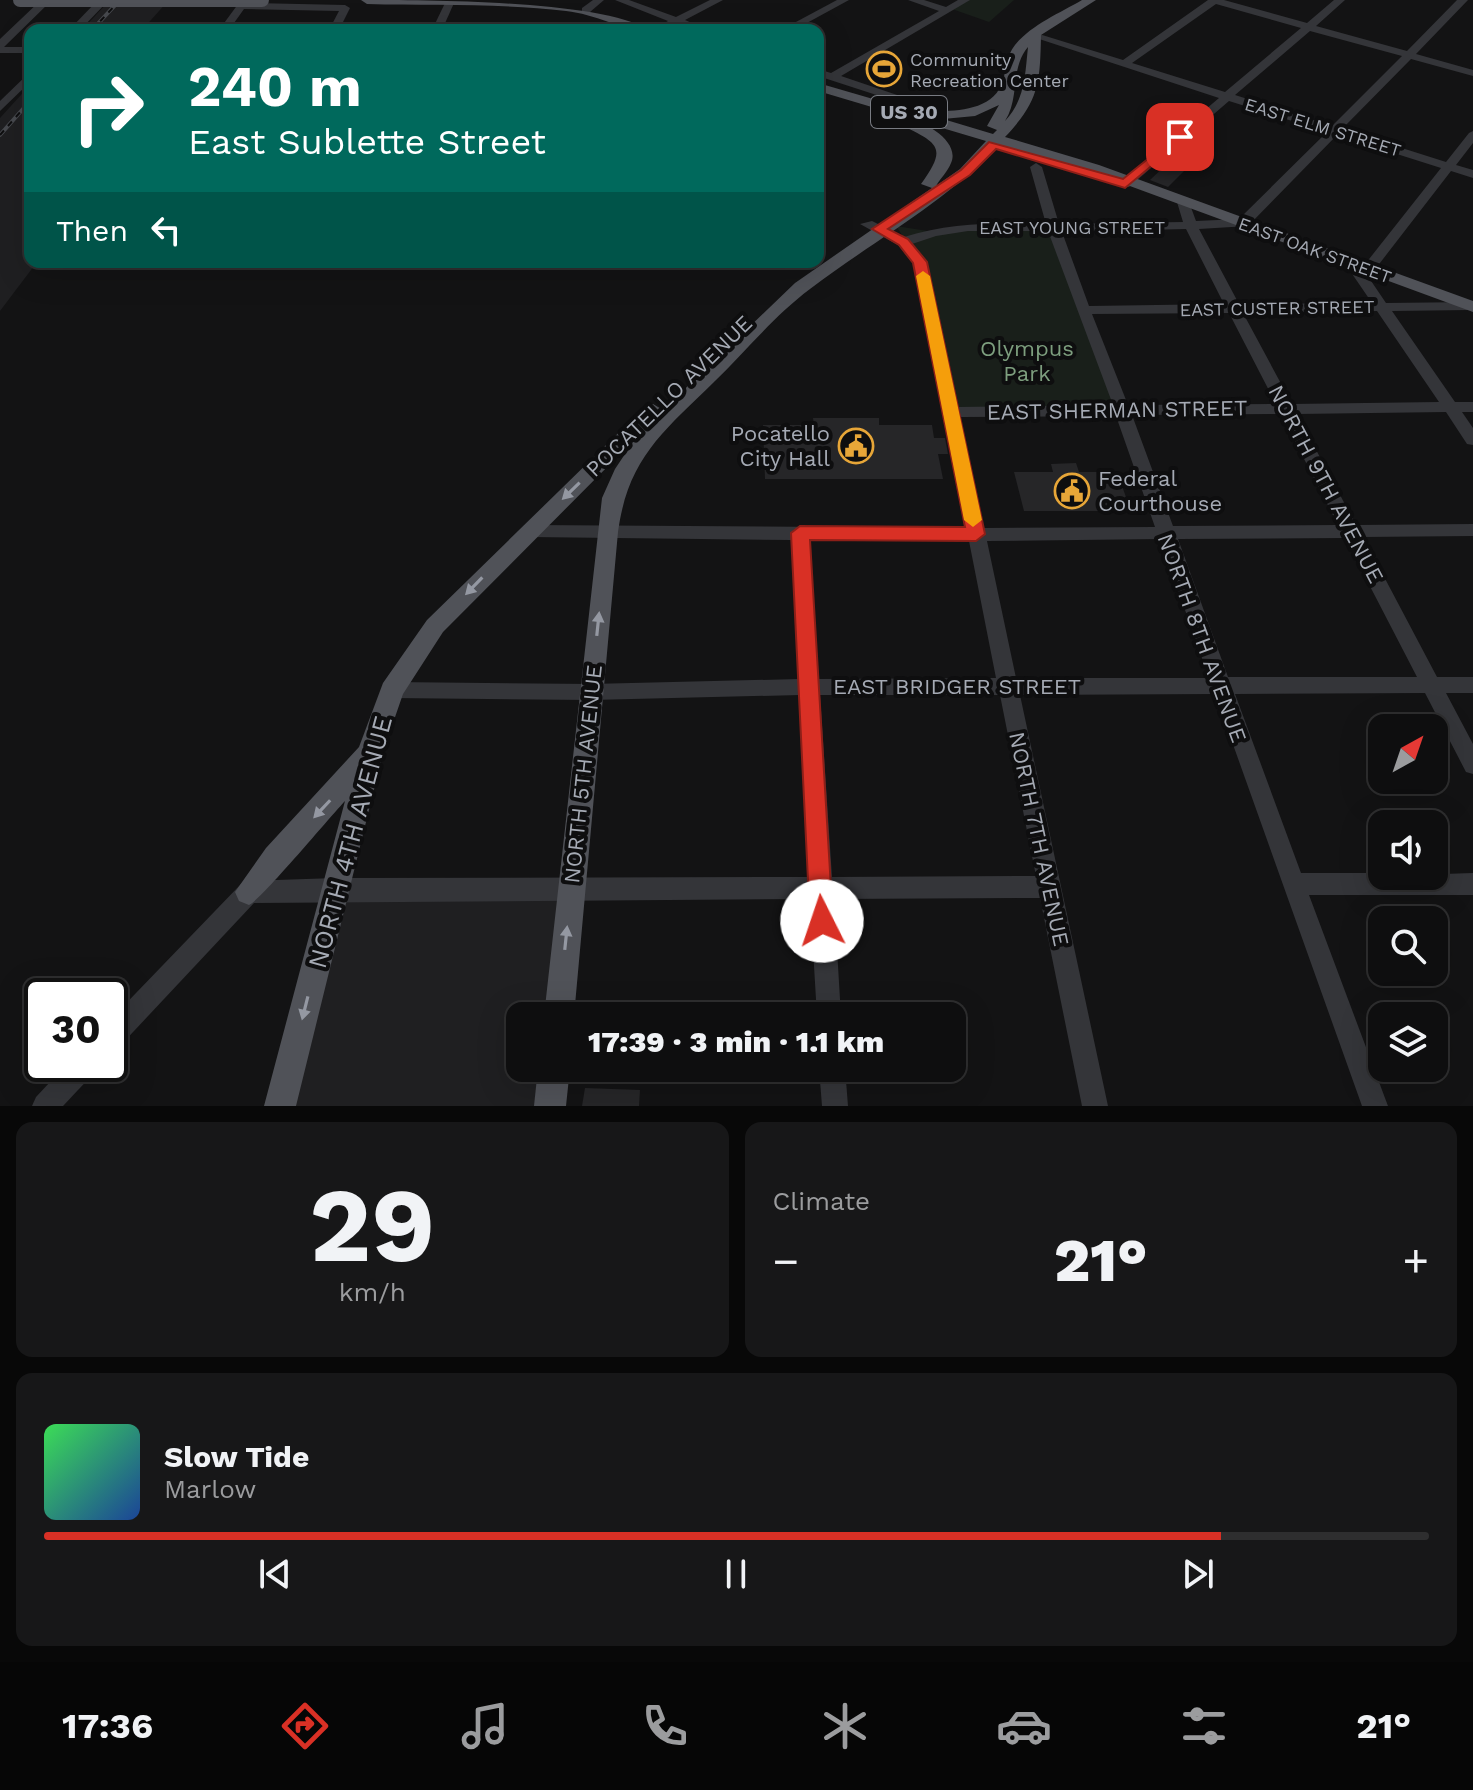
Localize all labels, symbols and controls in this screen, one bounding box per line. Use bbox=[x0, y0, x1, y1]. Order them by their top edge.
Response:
place label: Community Recreation Center bbox=[910, 49, 1069, 91]
sports icon: Community Recreation Center bbox=[865, 50, 903, 88]
text: 240 m bbox=[188, 54, 362, 120]
icon: right bbox=[56, 56, 160, 160]
street label: EAST ELM STREET bbox=[1242, 93, 1404, 161]
road number: US 30 bbox=[871, 96, 947, 128]
pin bbox=[1146, 103, 1214, 171]
icon: arrive bbox=[1158, 115, 1202, 159]
text: East Sublette Street bbox=[188, 121, 546, 163]
icon: left bbox=[144, 208, 188, 252]
text: Then bbox=[56, 213, 128, 248]
street label: EAST OAK STREET bbox=[1236, 213, 1394, 287]
street label: EAST YOUNG STREET bbox=[979, 217, 1165, 238]
street label: EAST CUSTER STREET bbox=[1179, 296, 1375, 320]
street label: POCATELLO AVENUE bbox=[581, 310, 757, 482]
park label: Olympus Park bbox=[980, 336, 1074, 386]
street label: NORTH 9TH AVENUE bbox=[1263, 381, 1389, 587]
street label: EAST SHERMAN STREET bbox=[986, 395, 1248, 425]
place label: Pocatello City Hall bbox=[731, 421, 830, 471]
public building icon: Pocatello City Hall bbox=[837, 427, 875, 465]
place label: Federal Courthouse bbox=[1098, 466, 1222, 516]
public building icon: Federal Courthouse bbox=[1053, 472, 1091, 510]
one-way arrow bbox=[562, 481, 581, 500]
street label: NORTH 8TH AVENUE bbox=[1153, 530, 1251, 746]
one-way arrow bbox=[466, 576, 484, 595]
one-way arrow bbox=[591, 611, 604, 636]
street label: NORTH 5TH AVENUE bbox=[559, 663, 607, 885]
street label: EAST BRIDGER STREET bbox=[833, 674, 1081, 699]
street label: NORTH 4TH AVENUE bbox=[302, 713, 398, 971]
north arrow bbox=[1368, 714, 1448, 794]
map controls bbox=[1368, 714, 1448, 1082]
street label: NORTH 7TH AVENUE bbox=[1004, 730, 1074, 948]
one-way arrow bbox=[314, 800, 332, 819]
button: sound bbox=[1368, 810, 1448, 890]
position arrow bbox=[780, 879, 864, 963]
button: search bbox=[1368, 906, 1448, 986]
one-way arrow bbox=[560, 925, 573, 950]
speed limit sign: 30 bbox=[24, 978, 128, 1082]
one-way arrow bbox=[299, 995, 311, 1020]
button: layers bbox=[1368, 1002, 1448, 1082]
text: 17:39 · 3 min · 1.1 km bbox=[588, 1024, 884, 1059]
text: 29 bbox=[309, 1164, 435, 1286]
text: Climate bbox=[773, 1186, 870, 1216]
text: 21° bbox=[1054, 1225, 1147, 1296]
text: − bbox=[773, 1235, 799, 1287]
text: + bbox=[1402, 1235, 1429, 1287]
text: km/h bbox=[339, 1277, 406, 1307]
text: Slow Tide bbox=[164, 1439, 309, 1474]
text: Marlow bbox=[164, 1474, 256, 1504]
icon: previous bbox=[253, 1552, 297, 1596]
icon: pause bbox=[714, 1552, 758, 1596]
icon: next bbox=[1176, 1552, 1220, 1596]
icon: directions bbox=[277, 1698, 333, 1754]
icon: music bbox=[457, 1698, 513, 1754]
icon: phone bbox=[637, 1698, 693, 1754]
icon: climate bbox=[817, 1698, 873, 1754]
icon: car bbox=[996, 1698, 1052, 1754]
icon: filters bbox=[1176, 1698, 1232, 1754]
text: 17:36 bbox=[62, 1705, 153, 1747]
text: 21° bbox=[1356, 1705, 1411, 1747]

